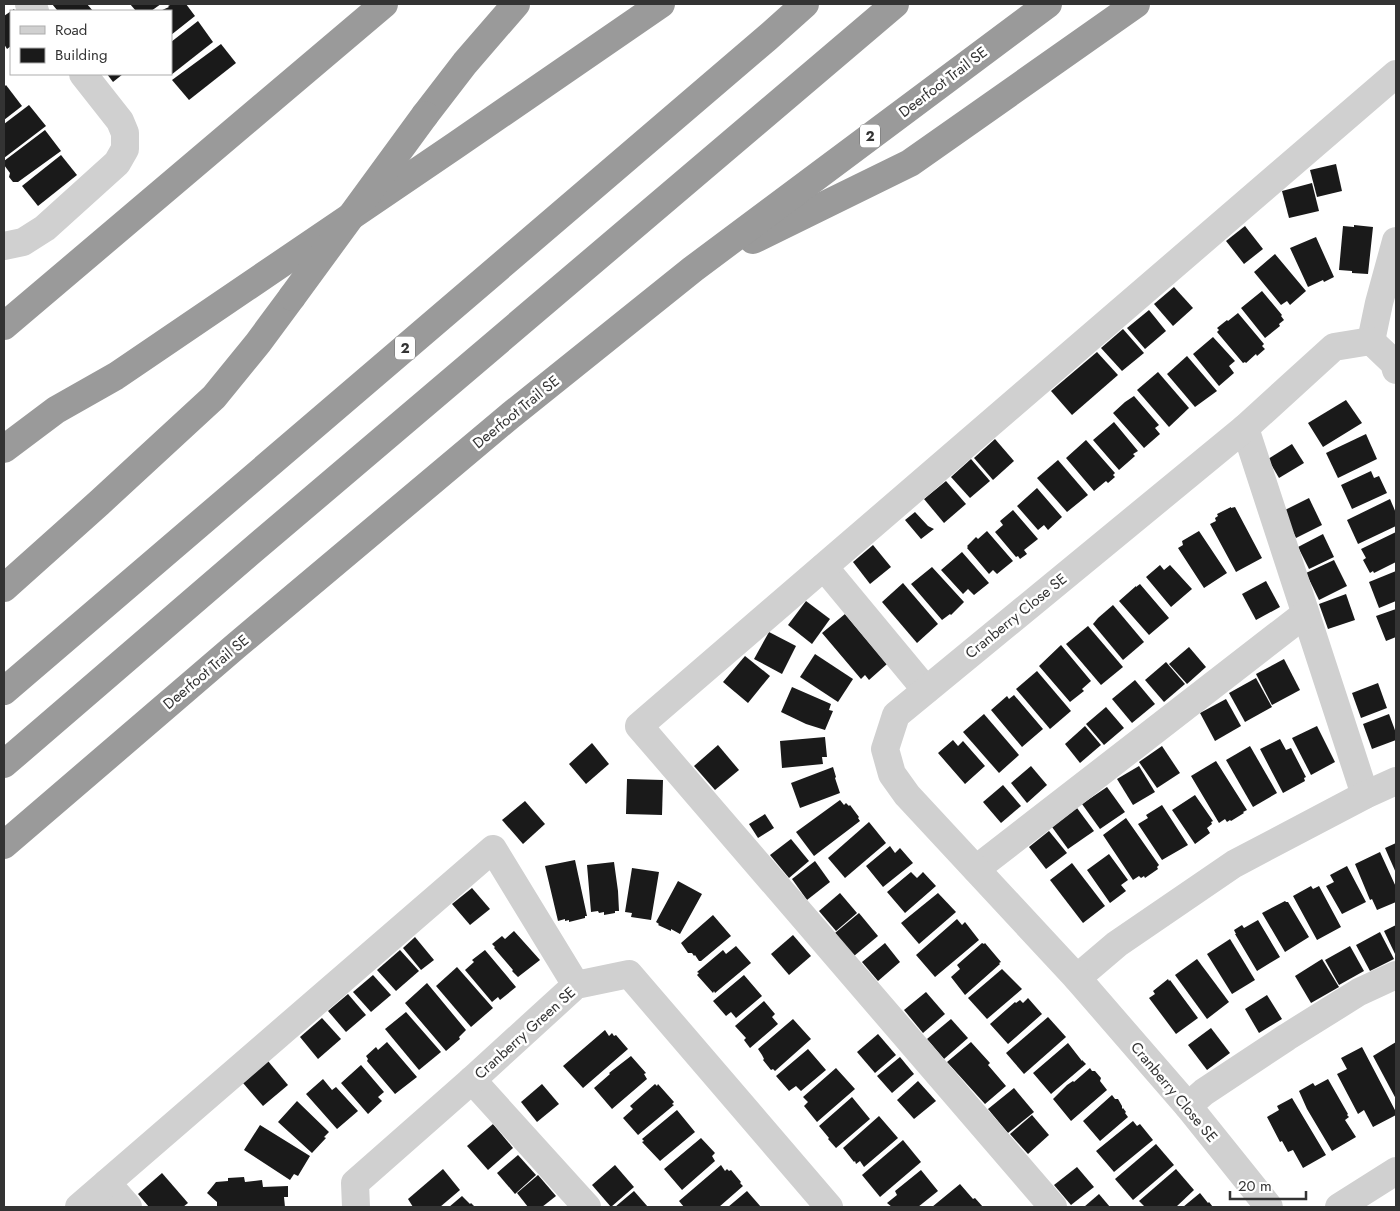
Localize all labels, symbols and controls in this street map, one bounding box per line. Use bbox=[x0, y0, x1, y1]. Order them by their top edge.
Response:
legend bbox=[10, 10, 172, 75]
text: Road bbox=[55, 19, 87, 41]
street label: Deerfoot Trail SE bbox=[894, 41, 992, 123]
text: Building bbox=[55, 44, 107, 66]
road number: 2 bbox=[860, 124, 880, 148]
road number: 2 bbox=[395, 336, 415, 359]
street label: Deerfoot Trail SE bbox=[468, 370, 564, 454]
street label: Cranberry Close SE bbox=[960, 568, 1072, 664]
street label: Deerfoot Trail SE bbox=[158, 629, 254, 715]
street label: Cranberry Green SE bbox=[470, 982, 580, 1084]
street label: Cranberry Close SE bbox=[1125, 1037, 1223, 1147]
scale bar bbox=[1230, 1168, 1306, 1200]
text: 20 m bbox=[1238, 1175, 1272, 1197]

